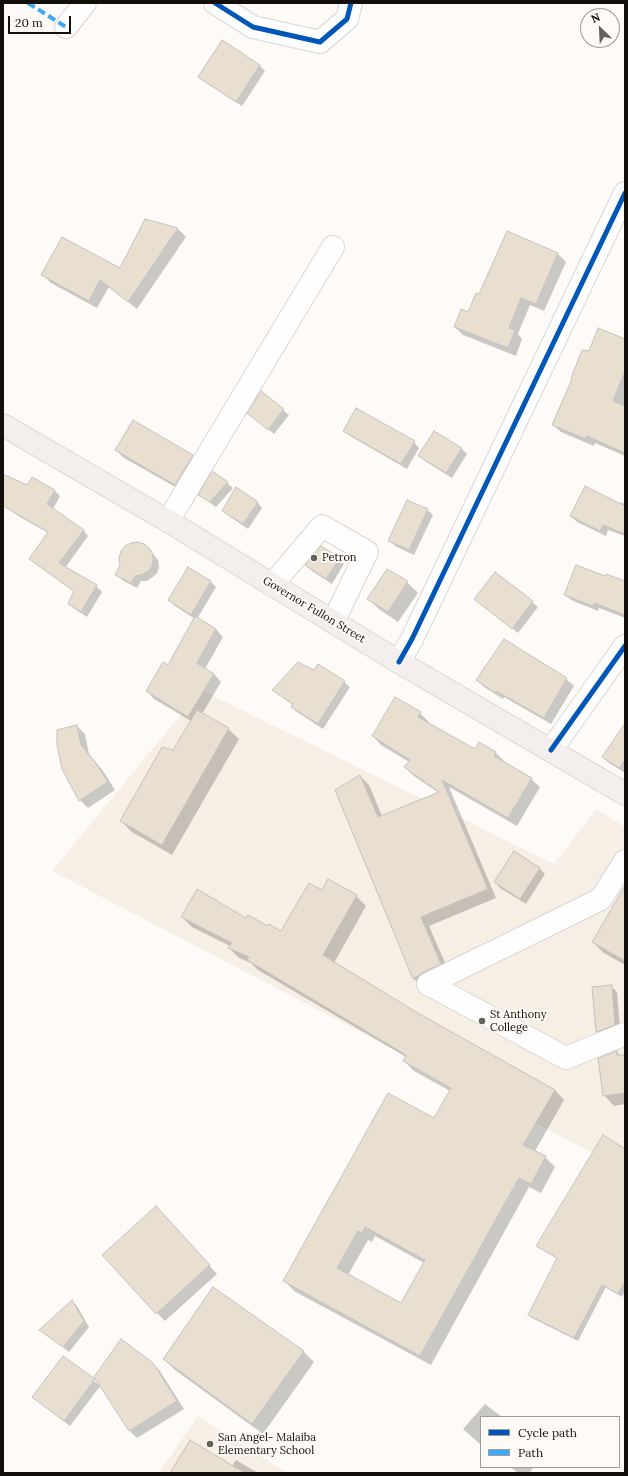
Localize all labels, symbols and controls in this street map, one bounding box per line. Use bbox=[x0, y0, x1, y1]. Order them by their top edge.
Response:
scale bar bbox=[10, 8, 73, 34]
north arrow bbox=[580, 8, 620, 48]
text: N bbox=[589, 10, 602, 26]
text: 20 m bbox=[15, 15, 43, 30]
place label: Petron bbox=[322, 551, 356, 565]
marker: Petron bbox=[309, 553, 319, 563]
street label: Governor Fullon Street bbox=[260, 574, 368, 646]
place label: St Anthony College bbox=[490, 1008, 546, 1034]
marker: St Anthony College bbox=[477, 1016, 487, 1026]
legend bbox=[480, 1416, 620, 1468]
text: Cycle path bbox=[518, 1425, 577, 1440]
place label: San Angel- Malaiba Elementary School bbox=[218, 1431, 316, 1457]
marker: San Angel- Malaiba Elementary School bbox=[205, 1439, 215, 1449]
text: Path bbox=[518, 1445, 543, 1460]

